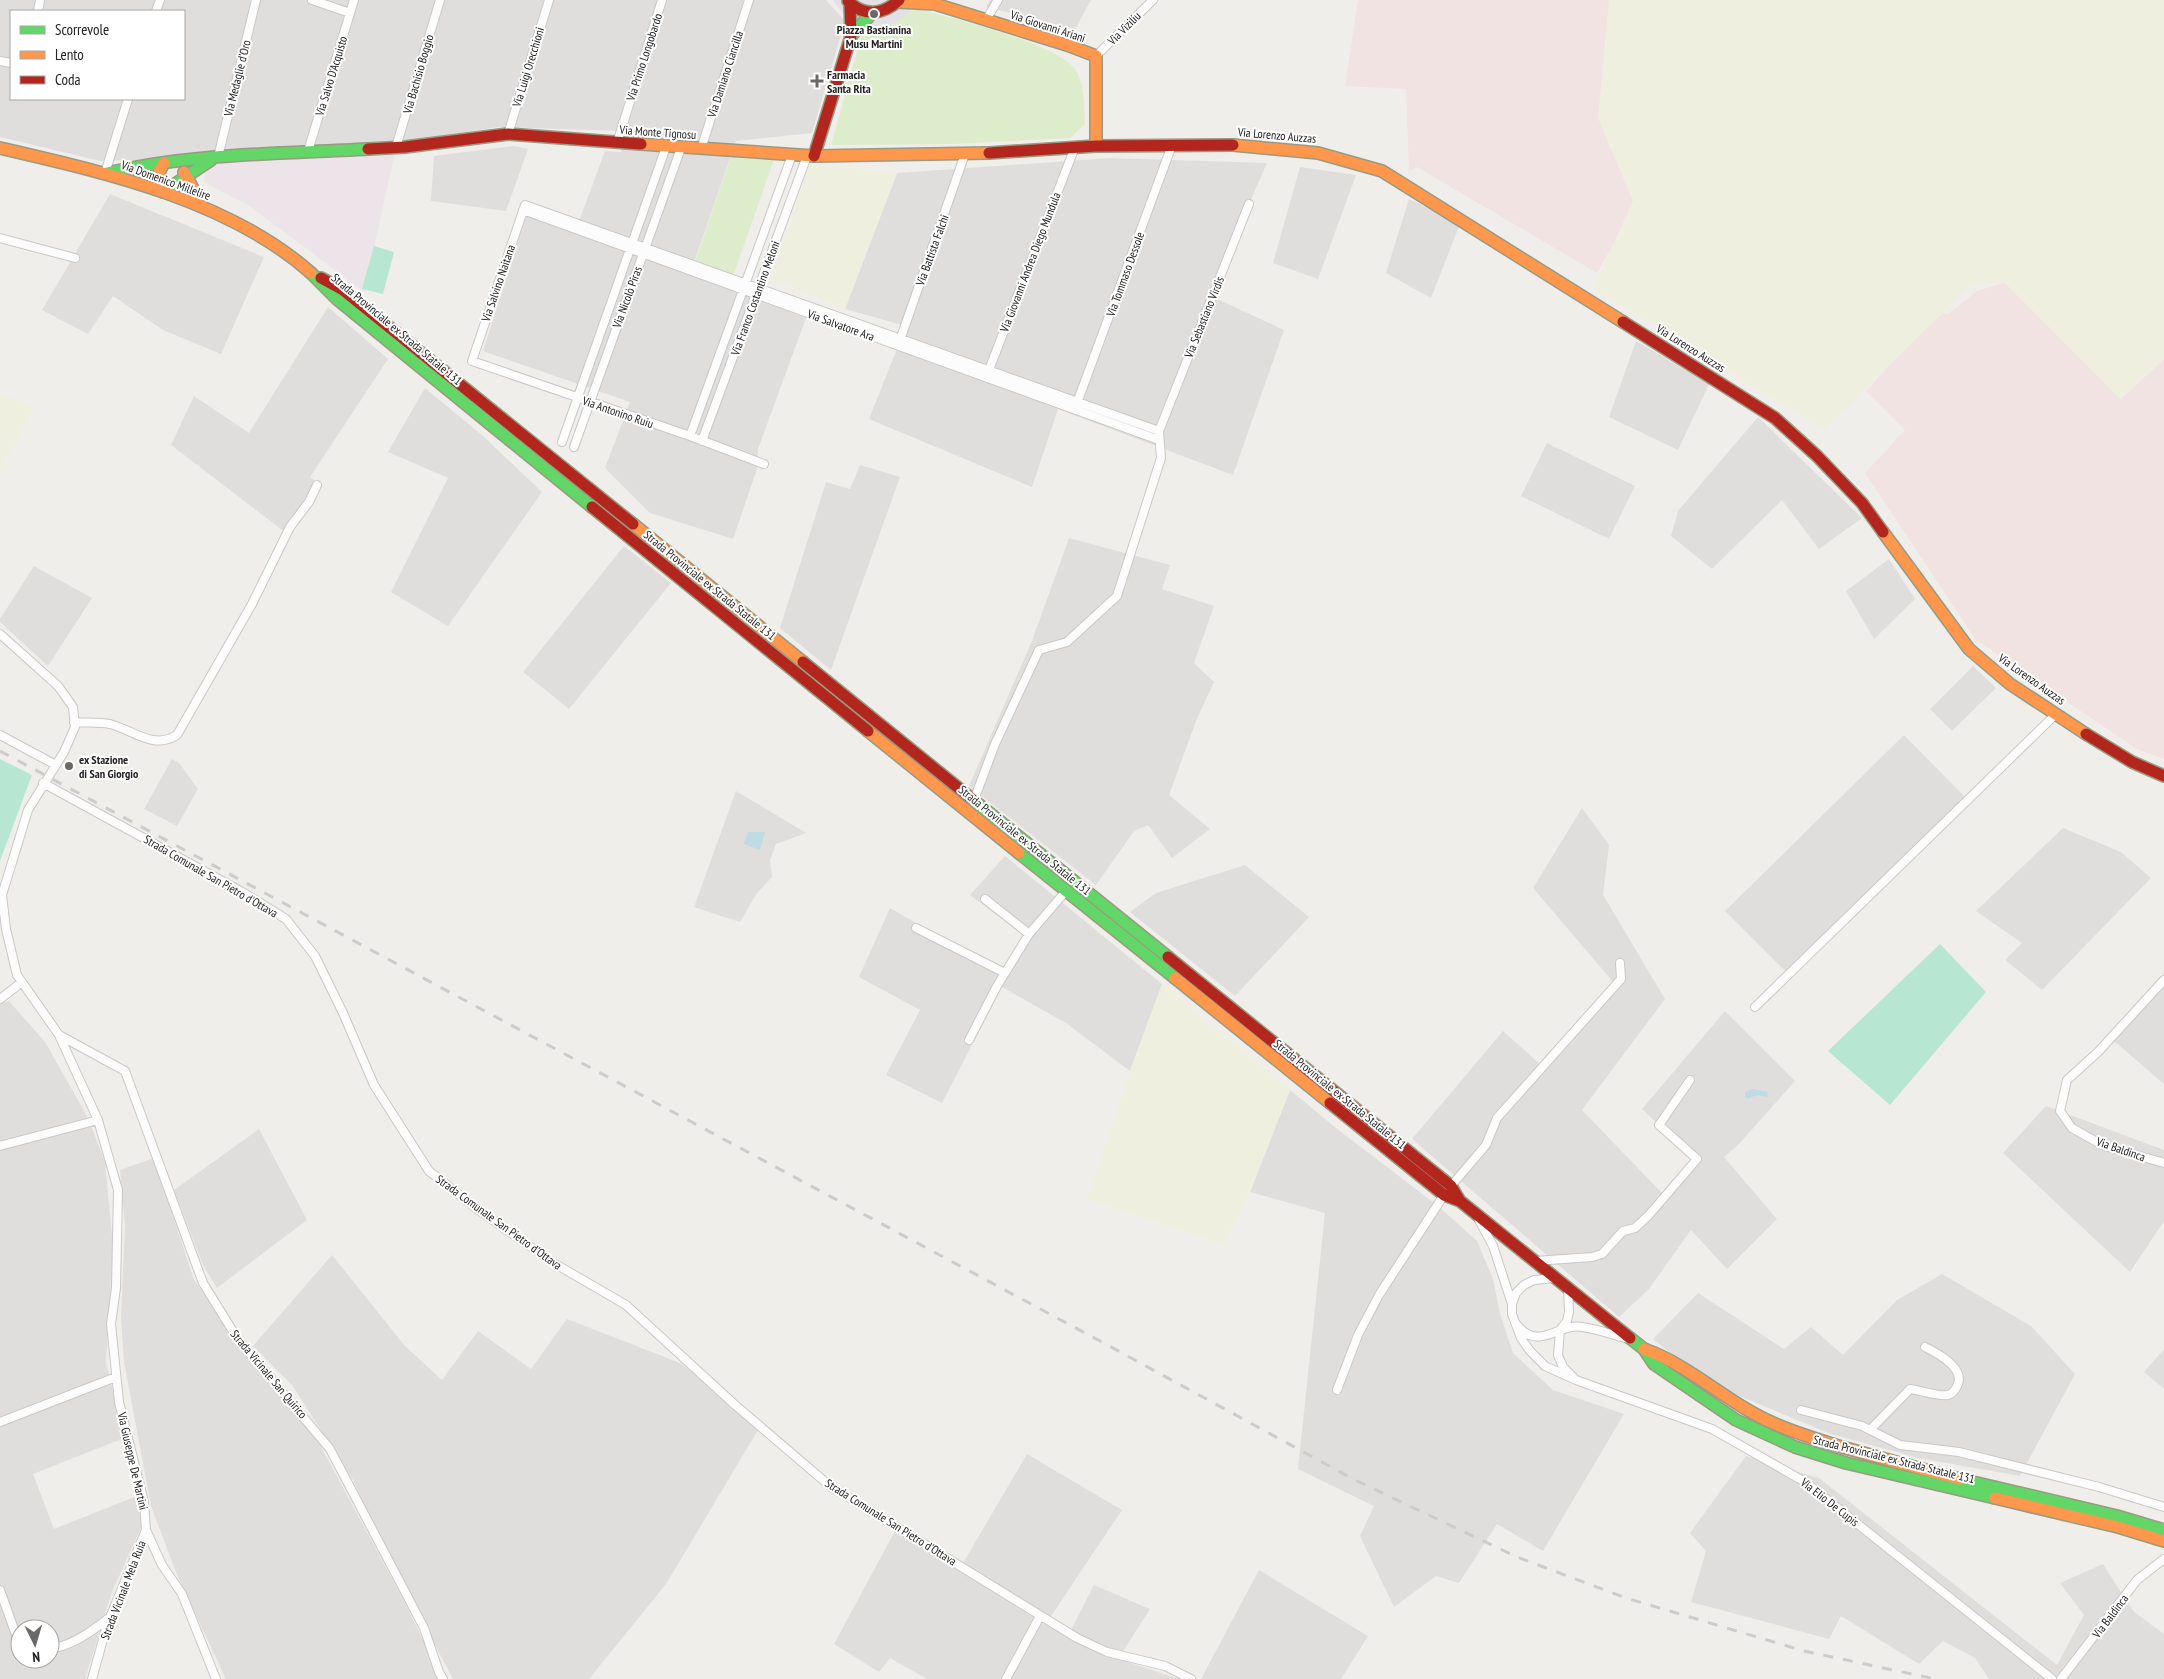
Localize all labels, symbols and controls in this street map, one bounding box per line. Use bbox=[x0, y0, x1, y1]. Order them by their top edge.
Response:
street label: Via Giovanni Ariani bbox=[1008, 6, 1087, 45]
marker: Piazza Bastianina Musu Martini bbox=[868, 8, 880, 20]
street label: Via Viziliu bbox=[1104, 8, 1144, 48]
legend bbox=[10, 10, 185, 100]
street label: Via Primo Longobardo bbox=[623, 11, 665, 104]
text: Scorrevole bbox=[55, 20, 109, 39]
place label: Piazza Bastianina Musu Martini bbox=[837, 22, 911, 51]
street label: Via Luigi Orecchioni bbox=[508, 25, 547, 110]
street label: Via Damiano Ciancilla bbox=[704, 29, 746, 120]
street label: Via Bachisio Boggio bbox=[399, 33, 436, 116]
street label: Via Salvo D'Acquisto bbox=[311, 34, 350, 119]
street label: Via Medaglie d'Oro bbox=[220, 38, 254, 119]
text: Lento bbox=[55, 45, 84, 64]
place label: Farmacia Santa Rita bbox=[827, 67, 871, 96]
text: Coda bbox=[55, 70, 80, 89]
marker: Farmacia Santa Rita bbox=[811, 75, 823, 87]
street label: Via Monte Tignosu bbox=[618, 122, 697, 142]
street label: Via Lorenzo Auzzas bbox=[1236, 124, 1317, 146]
street label: Via Domenico Millelire bbox=[118, 157, 213, 203]
street label: Via Giovanni Andrea Diego Mundula bbox=[996, 190, 1064, 335]
street label: Via Battista Falchi bbox=[912, 212, 952, 289]
street label: Via Tommaso Dessole bbox=[1102, 230, 1147, 319]
street label: Via Franco Costantino Meloni bbox=[727, 239, 783, 358]
street label: Via Salvino Naitana bbox=[477, 242, 518, 324]
street label: Via Nicolò Piras bbox=[609, 264, 645, 331]
street label: Strada Provinciale ex Strada Statale 131 bbox=[329, 270, 465, 388]
street label: Via Sebastiano Virdis bbox=[1180, 274, 1227, 361]
street label: Via Salvatore Ara bbox=[804, 306, 877, 344]
street label: Via Lorenzo Auzzas bbox=[1653, 320, 1728, 375]
street label: Via Antonino Ruiu bbox=[580, 393, 656, 431]
street label: Strada Provinciale ex Strada Statale 131 bbox=[641, 527, 779, 643]
street label: Via Lorenzo Auzzas bbox=[1995, 650, 2069, 708]
place label: ex Stazione di San Giorgio bbox=[79, 752, 139, 781]
marker: ex Stazione di San Giorgio bbox=[63, 760, 75, 772]
street label: Strada Provinciale ex Strada Statale 131 bbox=[956, 782, 1094, 898]
street label: Strada Comunale San Pietro d'Ottava bbox=[141, 831, 281, 921]
street label: Strada Provinciale ex Strada Statale 131 bbox=[1271, 1036, 1409, 1152]
street label: Via Baldinca bbox=[2094, 1133, 2148, 1164]
street label: Strada Comunale San Pietro d'Ottava bbox=[433, 1171, 565, 1273]
street label: Strada Vicinale San Quirico bbox=[227, 1326, 311, 1422]
street label: Via Giuseppe De Martini bbox=[114, 1410, 152, 1511]
street label: Strada Provinciale ex Strada Statale 131 bbox=[1812, 1432, 1976, 1486]
street label: Via Elio De Cupis bbox=[1797, 1474, 1862, 1529]
street label: Strada Comunale San Pietro d'Ottava bbox=[822, 1475, 960, 1569]
street label: Strada Vicinale Mela Ruia bbox=[97, 1538, 149, 1642]
street label: Via Baldinca bbox=[2088, 1591, 2131, 1642]
north arrow bbox=[10, 1619, 60, 1669]
text: N bbox=[32, 1648, 41, 1666]

